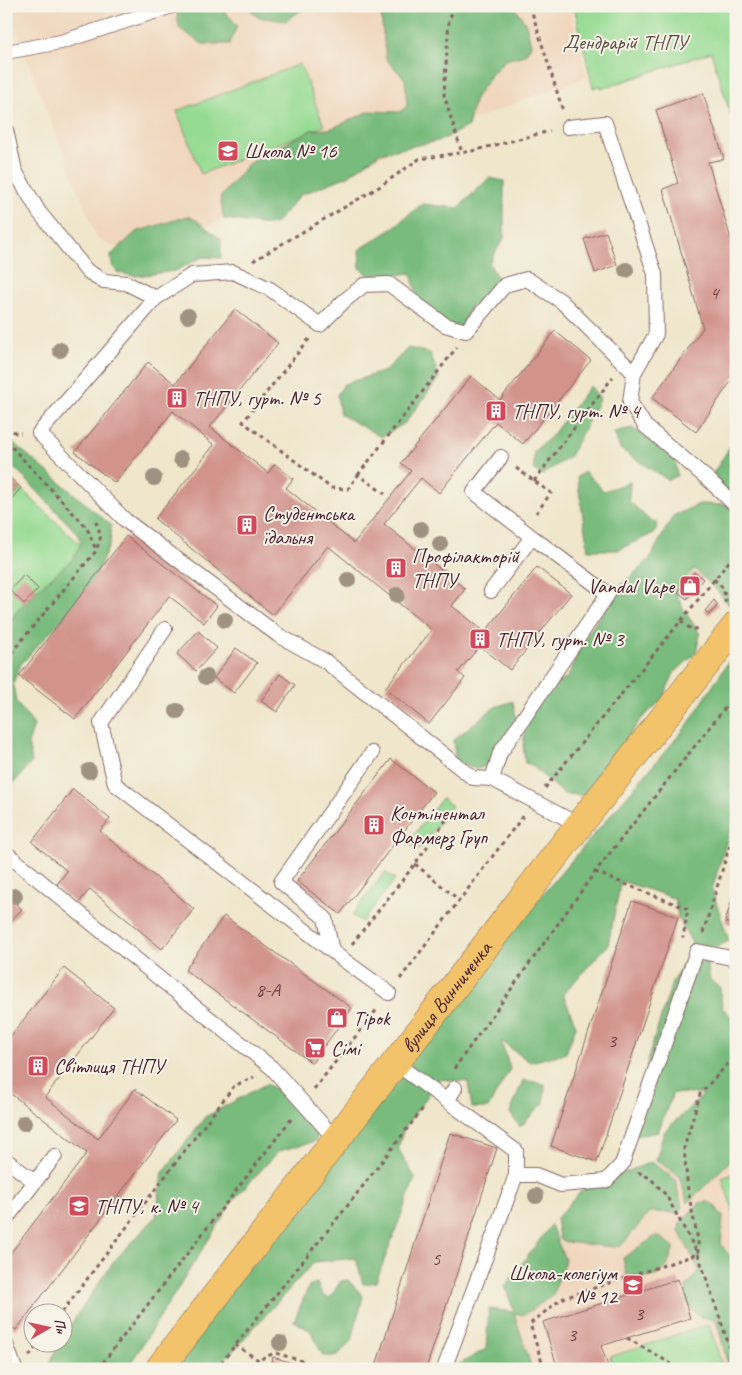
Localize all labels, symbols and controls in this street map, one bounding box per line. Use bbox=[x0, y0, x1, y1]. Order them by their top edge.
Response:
park label: Дендрарій ТНПУ bbox=[563, 29, 690, 55]
place label: Школа № 16 bbox=[244, 138, 337, 164]
school or university icon: Школа № 16 bbox=[216, 139, 240, 163]
house number: 4 bbox=[710, 281, 721, 305]
place label: ТНПУ, гурт. № 5 bbox=[193, 385, 322, 411]
building icon: ТНПУ, гурт. № 5 bbox=[165, 386, 189, 410]
place label: ТНПУ, гурт. № 4 bbox=[512, 398, 642, 424]
building icon: ТНПУ, гурт. № 4 bbox=[484, 399, 508, 423]
place label: Студентська їдальня bbox=[263, 500, 356, 550]
building icon: Студентська їдальня bbox=[235, 513, 259, 537]
place label: Профілакторій ТНПУ bbox=[412, 543, 520, 593]
building icon: Профілакторій ТНПУ bbox=[384, 556, 408, 580]
place label: Vandal Vape bbox=[588, 573, 676, 599]
shop icon: Vandal Vape bbox=[678, 574, 702, 598]
place label: ТНПУ, гурт. № 3 bbox=[496, 626, 625, 652]
building icon: ТНПУ, гурт. № 3 bbox=[468, 627, 492, 651]
place label: Контінентал Фармерз Груп bbox=[390, 800, 488, 851]
building icon: Контінентал Фармерз Груп bbox=[362, 813, 386, 837]
street label: вулиця Винниченка bbox=[395, 935, 498, 1058]
house number: 8-А bbox=[256, 978, 282, 1002]
place label: Tipok bbox=[353, 1005, 391, 1031]
shop icon: Tipok bbox=[325, 1006, 349, 1030]
house number: 3 bbox=[608, 1029, 618, 1053]
place label: Сімі bbox=[331, 1035, 363, 1061]
supermarket icon: Сімі bbox=[303, 1036, 327, 1060]
place label: Світлиця ТНПУ bbox=[54, 1053, 167, 1079]
building icon: Світлиця ТНПУ bbox=[26, 1054, 50, 1078]
place label: ТНПУ, к. № 4 bbox=[95, 1193, 201, 1219]
school or university icon: ТНПУ, к. № 4 bbox=[67, 1194, 91, 1218]
house number: 5 bbox=[432, 1247, 442, 1271]
place label: Школа-колегіум № 12 bbox=[508, 1260, 619, 1310]
school or university icon: Школа-колегіум № 12 bbox=[621, 1273, 645, 1297]
north arrow bbox=[22, 1302, 72, 1352]
house number: 3 bbox=[635, 1302, 645, 1326]
text: Пн bbox=[51, 1317, 70, 1335]
house number: 3 bbox=[568, 1323, 578, 1347]

